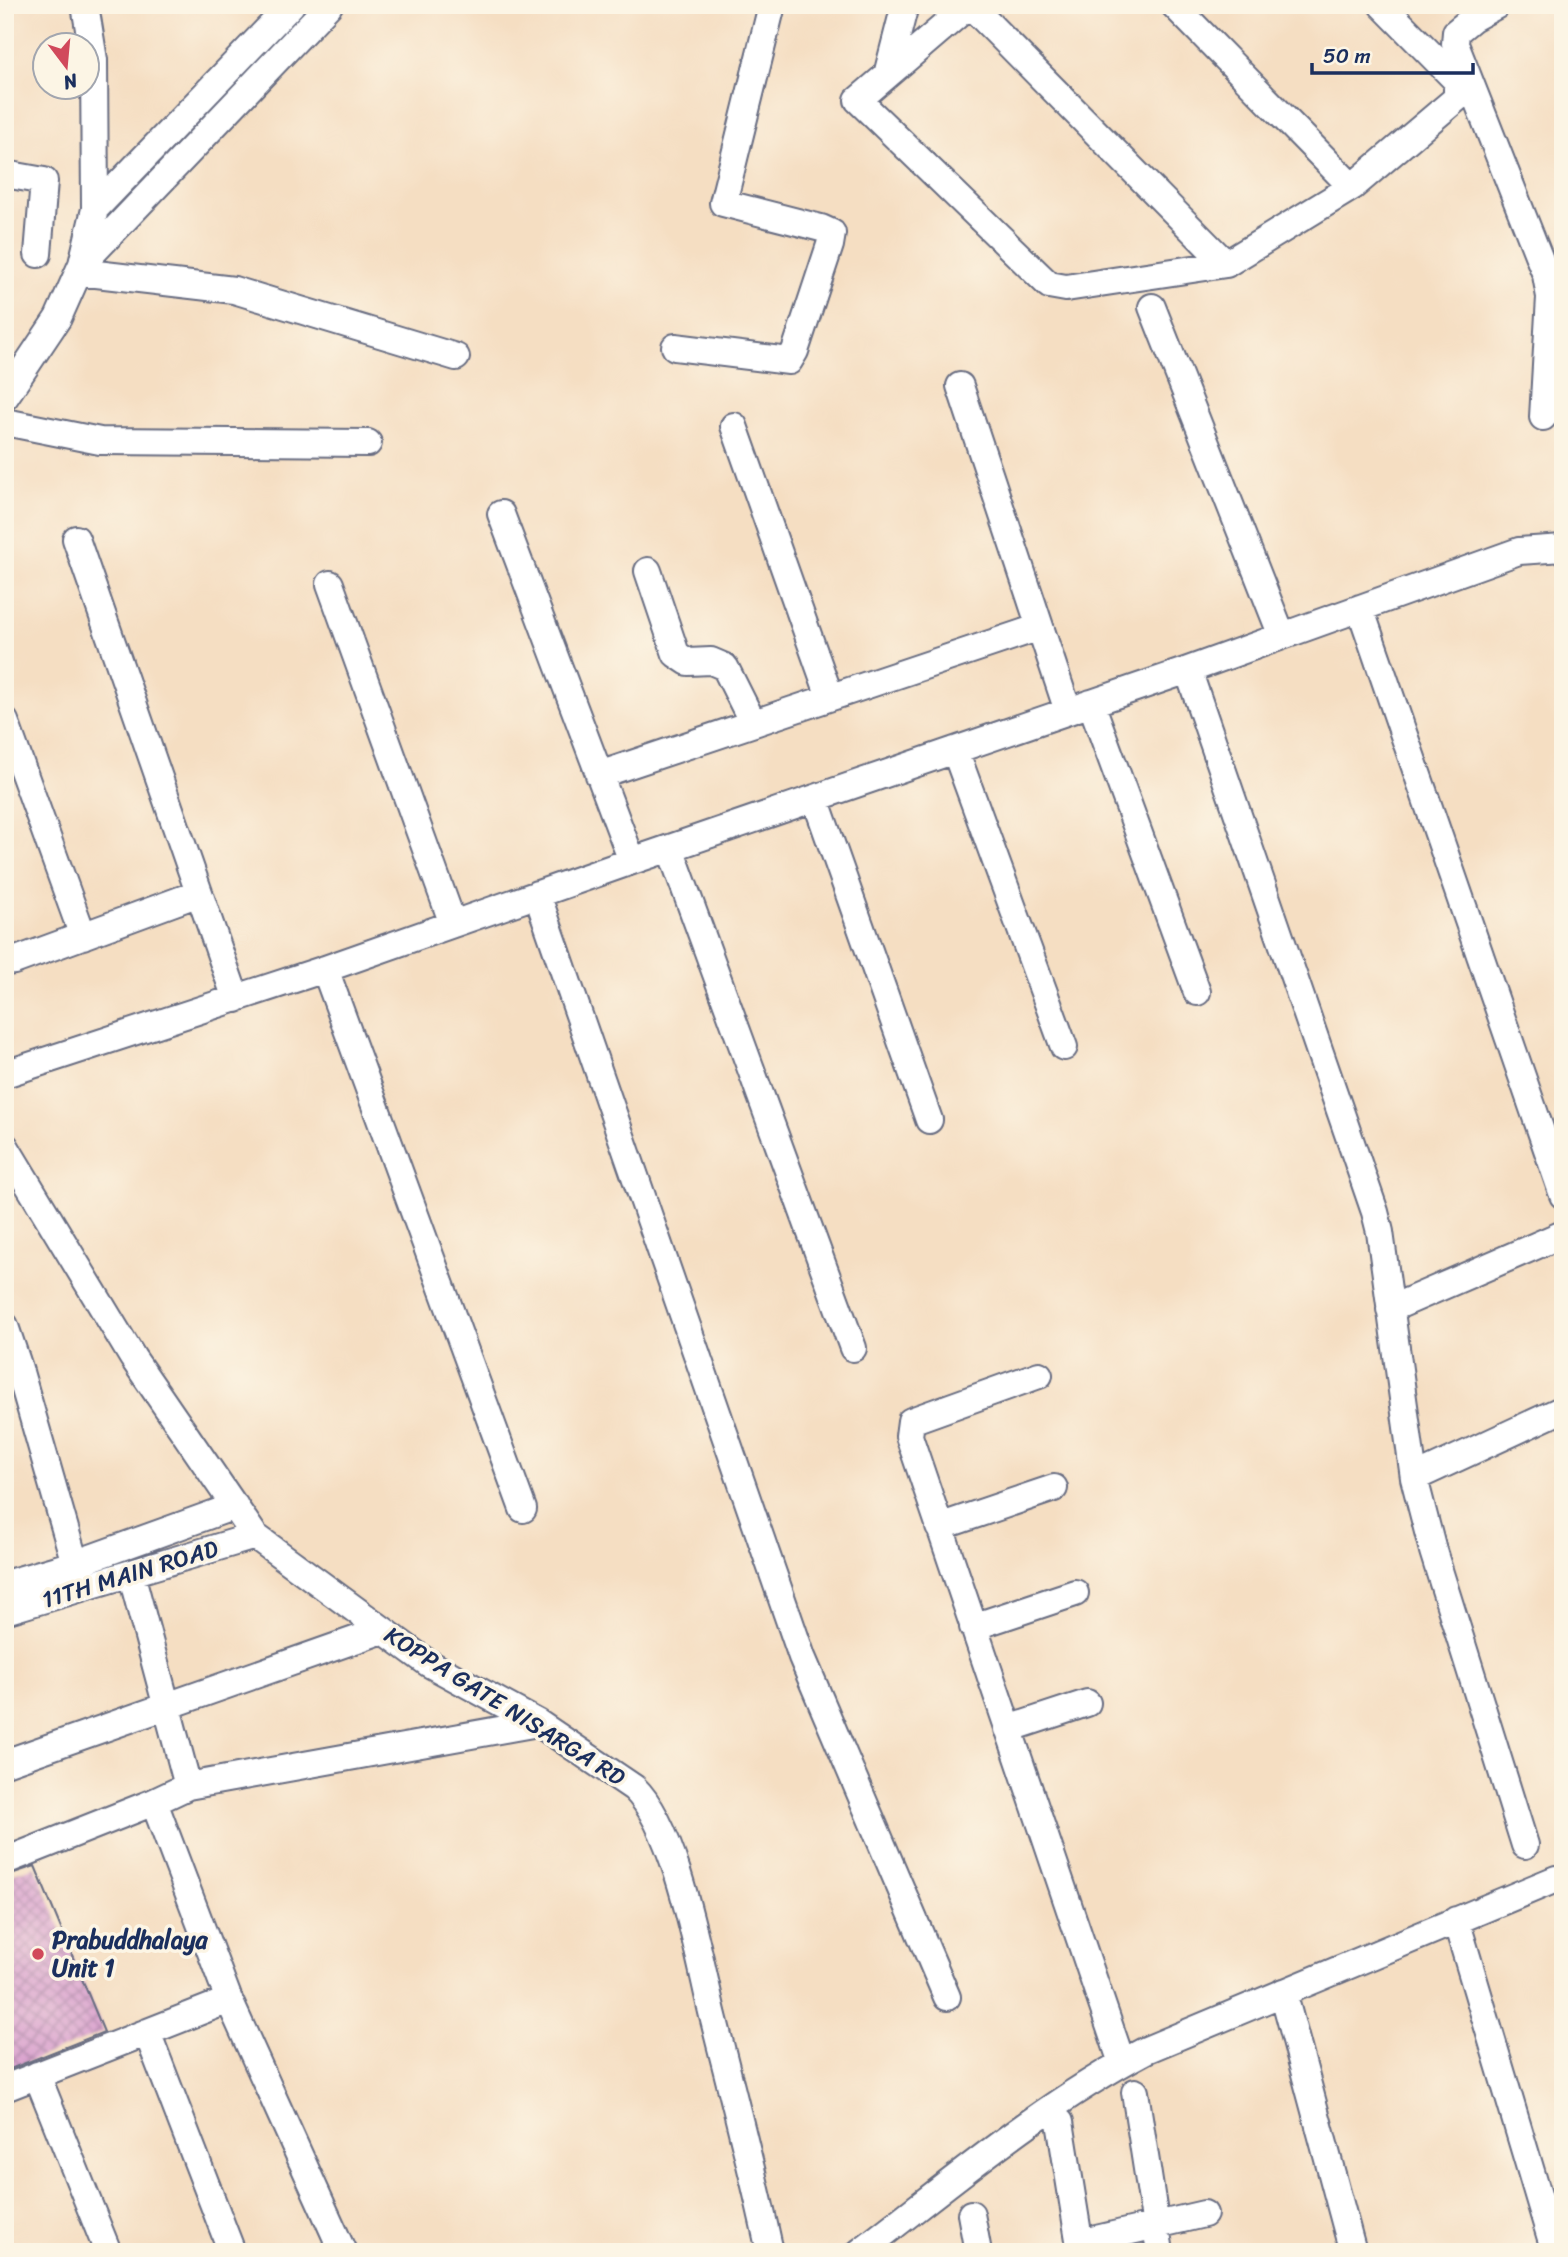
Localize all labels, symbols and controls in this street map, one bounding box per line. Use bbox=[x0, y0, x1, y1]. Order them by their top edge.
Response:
north arrow bbox=[32, 32, 102, 102]
scale bar bbox=[1312, 32, 1474, 76]
text: 50 m bbox=[1323, 37, 1371, 75]
text: N bbox=[59, 64, 82, 100]
street label: 11TH MAIN ROAD bbox=[36, 1527, 224, 1621]
street label: KOPPA GATE NISARGA RD bbox=[376, 1615, 635, 1798]
place label: Prabuddhalaya Unit 1 bbox=[52, 1919, 208, 1989]
marker: Prabuddhalaya Unit 1 bbox=[30, 1946, 46, 1962]

